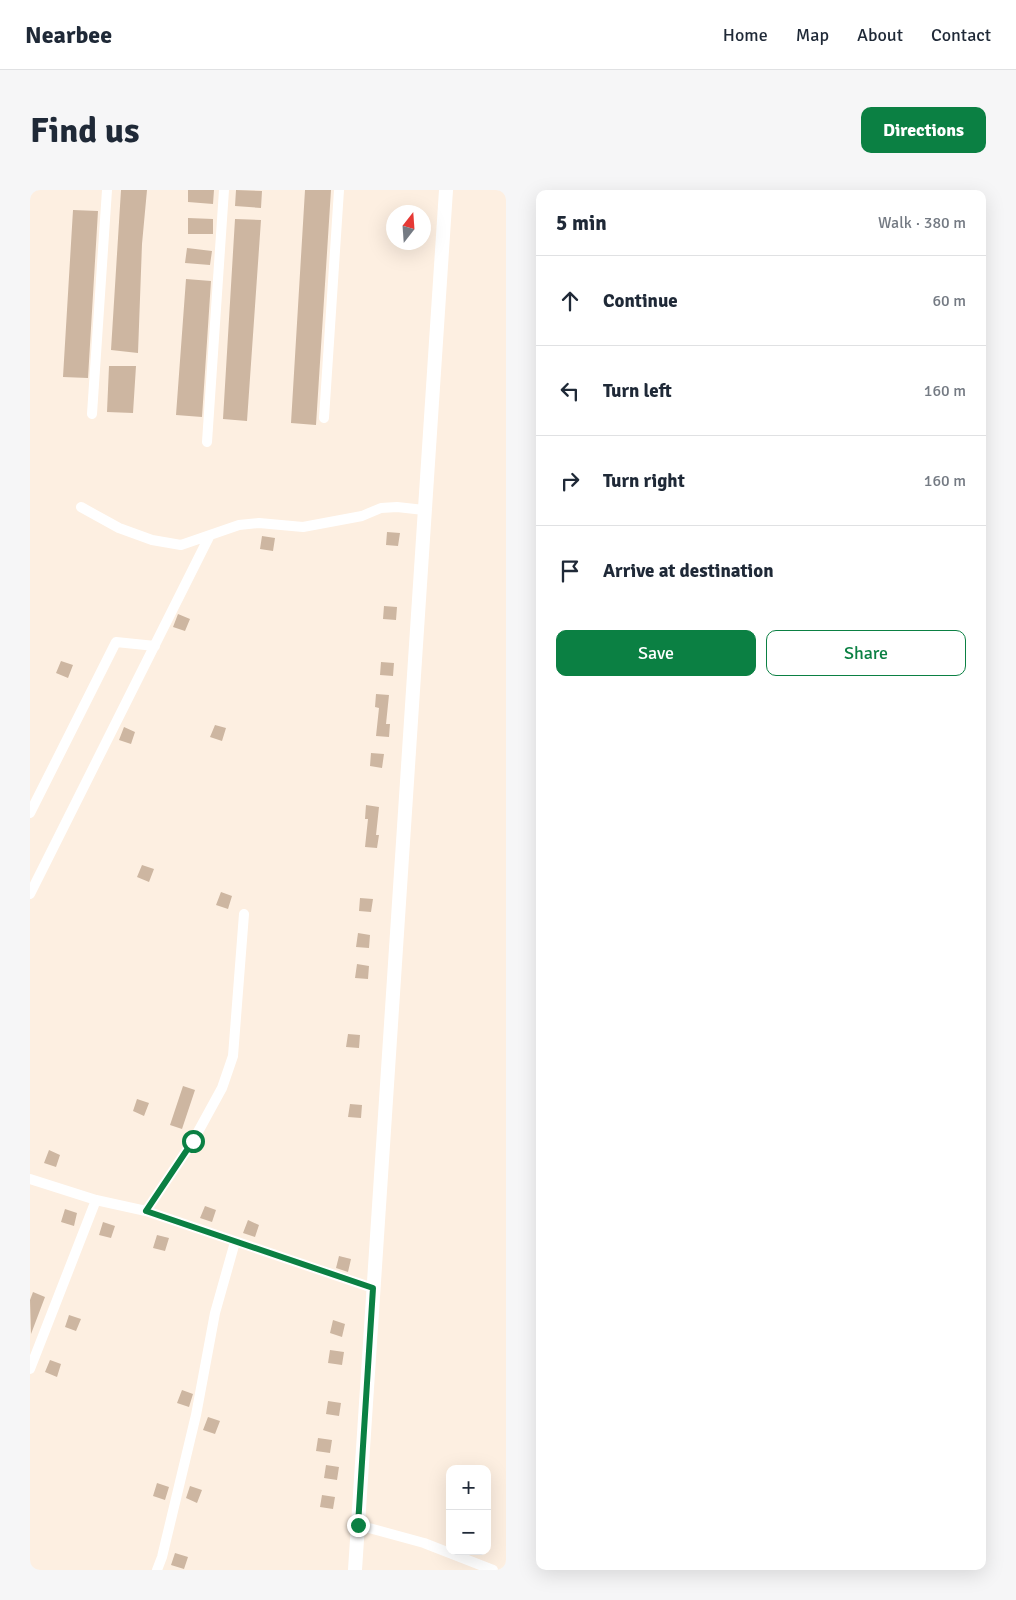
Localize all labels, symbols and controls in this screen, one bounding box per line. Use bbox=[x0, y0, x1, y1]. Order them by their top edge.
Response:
text: Nearbee bbox=[25, 20, 112, 50]
text: Home bbox=[723, 24, 768, 46]
text: Map bbox=[796, 24, 829, 46]
text: About bbox=[857, 24, 903, 46]
text: Contact bbox=[931, 24, 991, 46]
button: Directions bbox=[861, 107, 986, 153]
text: Find us bbox=[30, 109, 140, 152]
north arrow bbox=[386, 205, 431, 250]
text: 5 min bbox=[556, 210, 607, 236]
text: Walk · 380 m bbox=[878, 213, 966, 233]
icon: ahead bbox=[556, 287, 584, 315]
text: Continue bbox=[603, 289, 678, 313]
text: 60 m bbox=[932, 291, 966, 311]
icon: left bbox=[556, 377, 584, 405]
text: Turn left bbox=[603, 379, 672, 403]
text: 160 m bbox=[924, 381, 966, 401]
icon: right bbox=[556, 467, 584, 495]
text: Turn right bbox=[603, 469, 685, 493]
text: 160 m bbox=[924, 471, 966, 491]
icon: arrive bbox=[556, 557, 584, 585]
text: Arrive at destination bbox=[603, 559, 774, 583]
button: Save bbox=[556, 630, 756, 676]
button: Share bbox=[766, 630, 966, 676]
route start bbox=[182, 1130, 205, 1153]
map controls bbox=[446, 1465, 491, 1555]
button: + bbox=[446, 1465, 491, 1510]
button: − bbox=[446, 1510, 491, 1555]
route end bbox=[347, 1514, 370, 1537]

